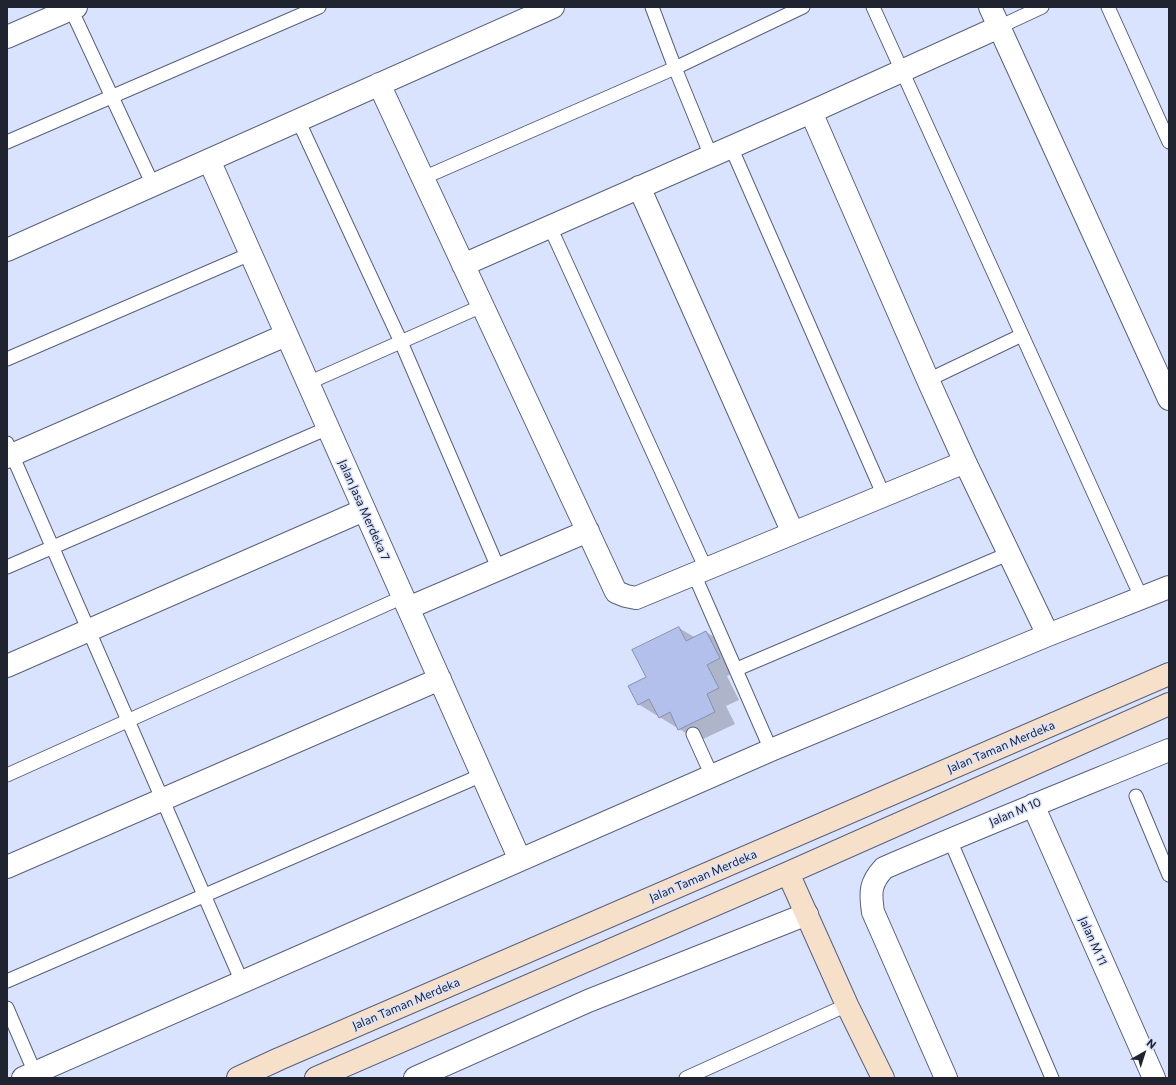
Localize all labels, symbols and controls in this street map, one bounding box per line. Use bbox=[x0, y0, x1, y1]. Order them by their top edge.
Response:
street label: Jalan Jasa Merdeka 7 bbox=[335, 457, 393, 563]
street label: Jalan Taman Merdeka bbox=[945, 718, 1057, 776]
street label: Jalan M 10 bbox=[987, 795, 1043, 829]
street label: Jalan Taman Merdeka bbox=[647, 847, 759, 905]
street label: Jalan M 11 bbox=[1076, 914, 1110, 968]
street label: Jalan Taman Merdeka bbox=[350, 975, 462, 1033]
north arrow bbox=[1124, 1033, 1164, 1073]
text: N bbox=[1145, 1036, 1159, 1051]

